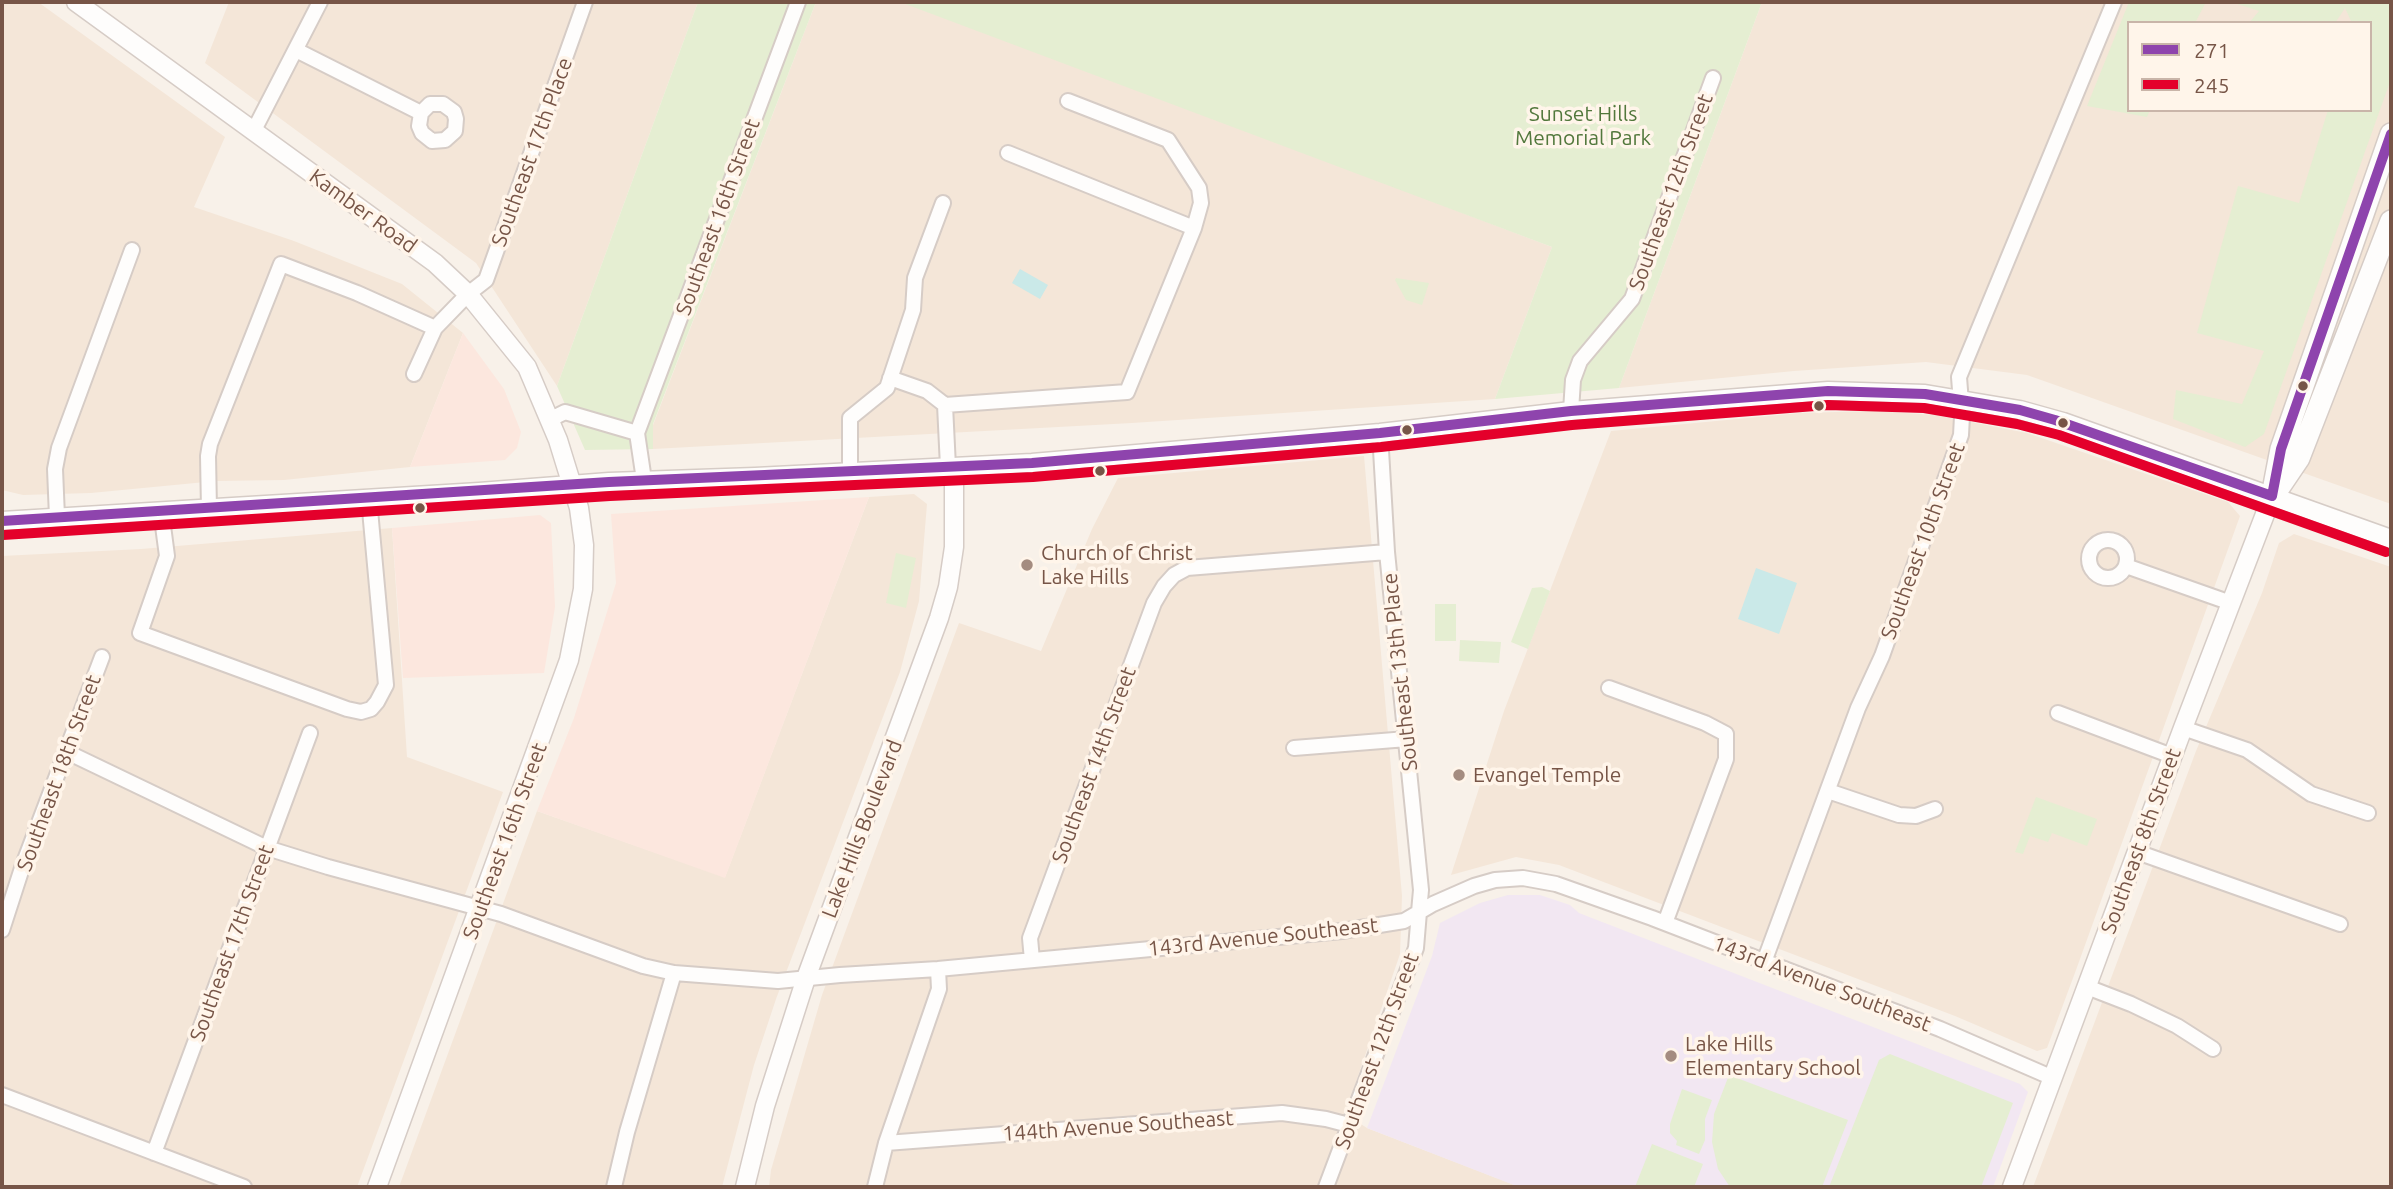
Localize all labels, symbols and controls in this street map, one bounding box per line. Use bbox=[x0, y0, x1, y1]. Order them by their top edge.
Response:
legend bbox=[2127, 21, 2372, 112]
text: 271 bbox=[2194, 38, 2230, 62]
street label: Southeast 17th Place bbox=[486, 54, 578, 250]
text: 245 bbox=[2194, 73, 2230, 97]
street label: Southeast 12th Street bbox=[1624, 90, 1718, 294]
park label: Sunset Hills Memorial Park bbox=[1515, 101, 1651, 151]
street label: Southeast 16th Street bbox=[671, 115, 765, 319]
street label: Kamber Road bbox=[304, 164, 422, 258]
unlabelled marker bbox=[2296, 379, 2310, 393]
unlabelled marker bbox=[1812, 399, 1826, 413]
unlabelled marker bbox=[2056, 416, 2070, 430]
unlabelled marker bbox=[1400, 423, 1414, 437]
street label: Southeast 10th Street bbox=[1876, 439, 1970, 643]
unlabelled marker bbox=[1093, 464, 1107, 478]
unlabelled marker bbox=[413, 501, 427, 515]
place label: Church of Christ Lake Hills bbox=[1041, 540, 1193, 590]
marker: Church of Christ Lake Hills bbox=[1019, 557, 1035, 573]
street label: Southeast 13th Place bbox=[1377, 572, 1423, 772]
street label: Southeast 14th Street bbox=[1047, 663, 1141, 867]
street label: Southeast 18th Street bbox=[12, 671, 106, 875]
street label: Lake Hills Boulevard bbox=[816, 736, 908, 922]
street label: Southeast 16th Street bbox=[458, 739, 552, 943]
street label: Southeast 8th Street bbox=[2096, 745, 2186, 937]
place label: Evangel Temple bbox=[1473, 762, 1621, 788]
marker: Evangel Temple bbox=[1451, 767, 1467, 783]
street label: Southeast 17th Street bbox=[185, 841, 279, 1045]
street label: 143rd Avenue Southeast bbox=[1147, 912, 1379, 962]
street label: 143rd Avenue Southeast bbox=[1709, 931, 1935, 1037]
street label: Southeast 12th Street bbox=[1330, 949, 1424, 1153]
place label: Lake Hills Elementary School bbox=[1685, 1031, 1861, 1081]
marker: Lake Hills Elementary School bbox=[1663, 1048, 1679, 1064]
street label: 144th Avenue Southeast bbox=[1002, 1105, 1234, 1147]

